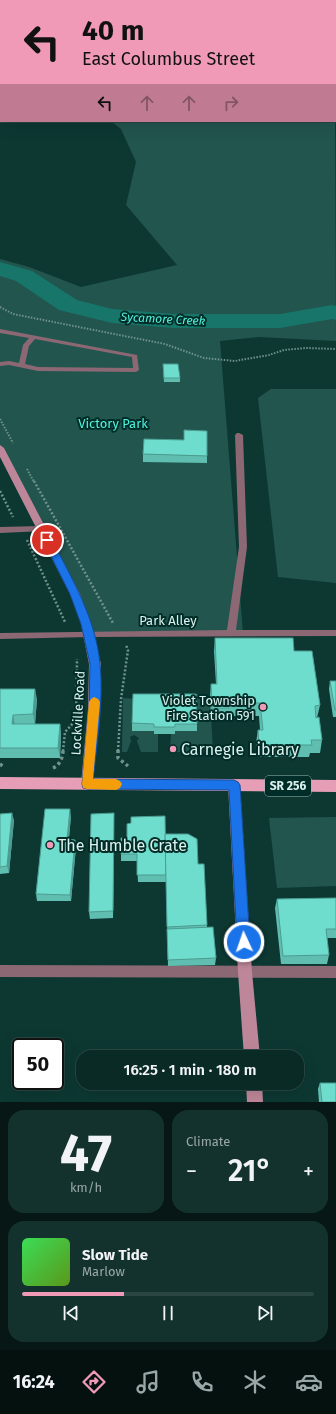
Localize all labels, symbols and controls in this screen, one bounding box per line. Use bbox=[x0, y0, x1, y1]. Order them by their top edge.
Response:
text: 40 m bbox=[82, 14, 145, 47]
icon: left bbox=[16, 16, 68, 68]
text: East Columbus Street bbox=[82, 48, 255, 70]
icon: left bbox=[94, 92, 116, 114]
icon: ahead bbox=[136, 92, 158, 114]
icon: ahead bbox=[178, 92, 200, 114]
icon: right bbox=[220, 92, 242, 114]
water label: Sycamore Creek bbox=[119, 310, 206, 328]
park label: Victory Park bbox=[78, 416, 148, 431]
pin bbox=[30, 523, 64, 557]
icon: arrive bbox=[36, 529, 58, 551]
street label: Park Alley bbox=[139, 613, 197, 628]
street label: Lockville Road bbox=[68, 670, 88, 756]
place label: Violet Township Fire Station 591 bbox=[162, 693, 255, 723]
marker: Violet Township Fire Station 591 bbox=[258, 702, 268, 712]
place label: Carnegie Library bbox=[181, 740, 299, 759]
marker: Carnegie Library bbox=[168, 744, 178, 754]
road number: SR 256 bbox=[265, 776, 311, 796]
place label: The Humble Crate bbox=[58, 836, 187, 855]
marker: The Humble Crate bbox=[45, 840, 55, 850]
position arrow bbox=[223, 921, 265, 963]
speed limit sign: 50 bbox=[12, 1038, 64, 1090]
text: 16:25 · 1 min · 180 m bbox=[124, 1061, 256, 1079]
text: 47 bbox=[60, 1122, 112, 1185]
text: Climate bbox=[186, 1134, 230, 1149]
text: 21° bbox=[228, 1153, 272, 1189]
text: − bbox=[186, 1158, 197, 1185]
text: + bbox=[303, 1158, 314, 1185]
text: km/h bbox=[70, 1180, 102, 1195]
text: Slow Tide bbox=[82, 1246, 148, 1264]
text: Marlow bbox=[82, 1264, 125, 1279]
icon: previous bbox=[60, 1302, 82, 1324]
icon: pause bbox=[157, 1302, 179, 1324]
icon: next bbox=[254, 1302, 276, 1324]
icon: directions bbox=[80, 1368, 108, 1396]
icon: music bbox=[134, 1368, 162, 1396]
icon: phone bbox=[188, 1368, 216, 1396]
icon: climate bbox=[241, 1368, 269, 1396]
icon: car bbox=[295, 1368, 323, 1396]
text: 16:24 bbox=[13, 1371, 55, 1393]

